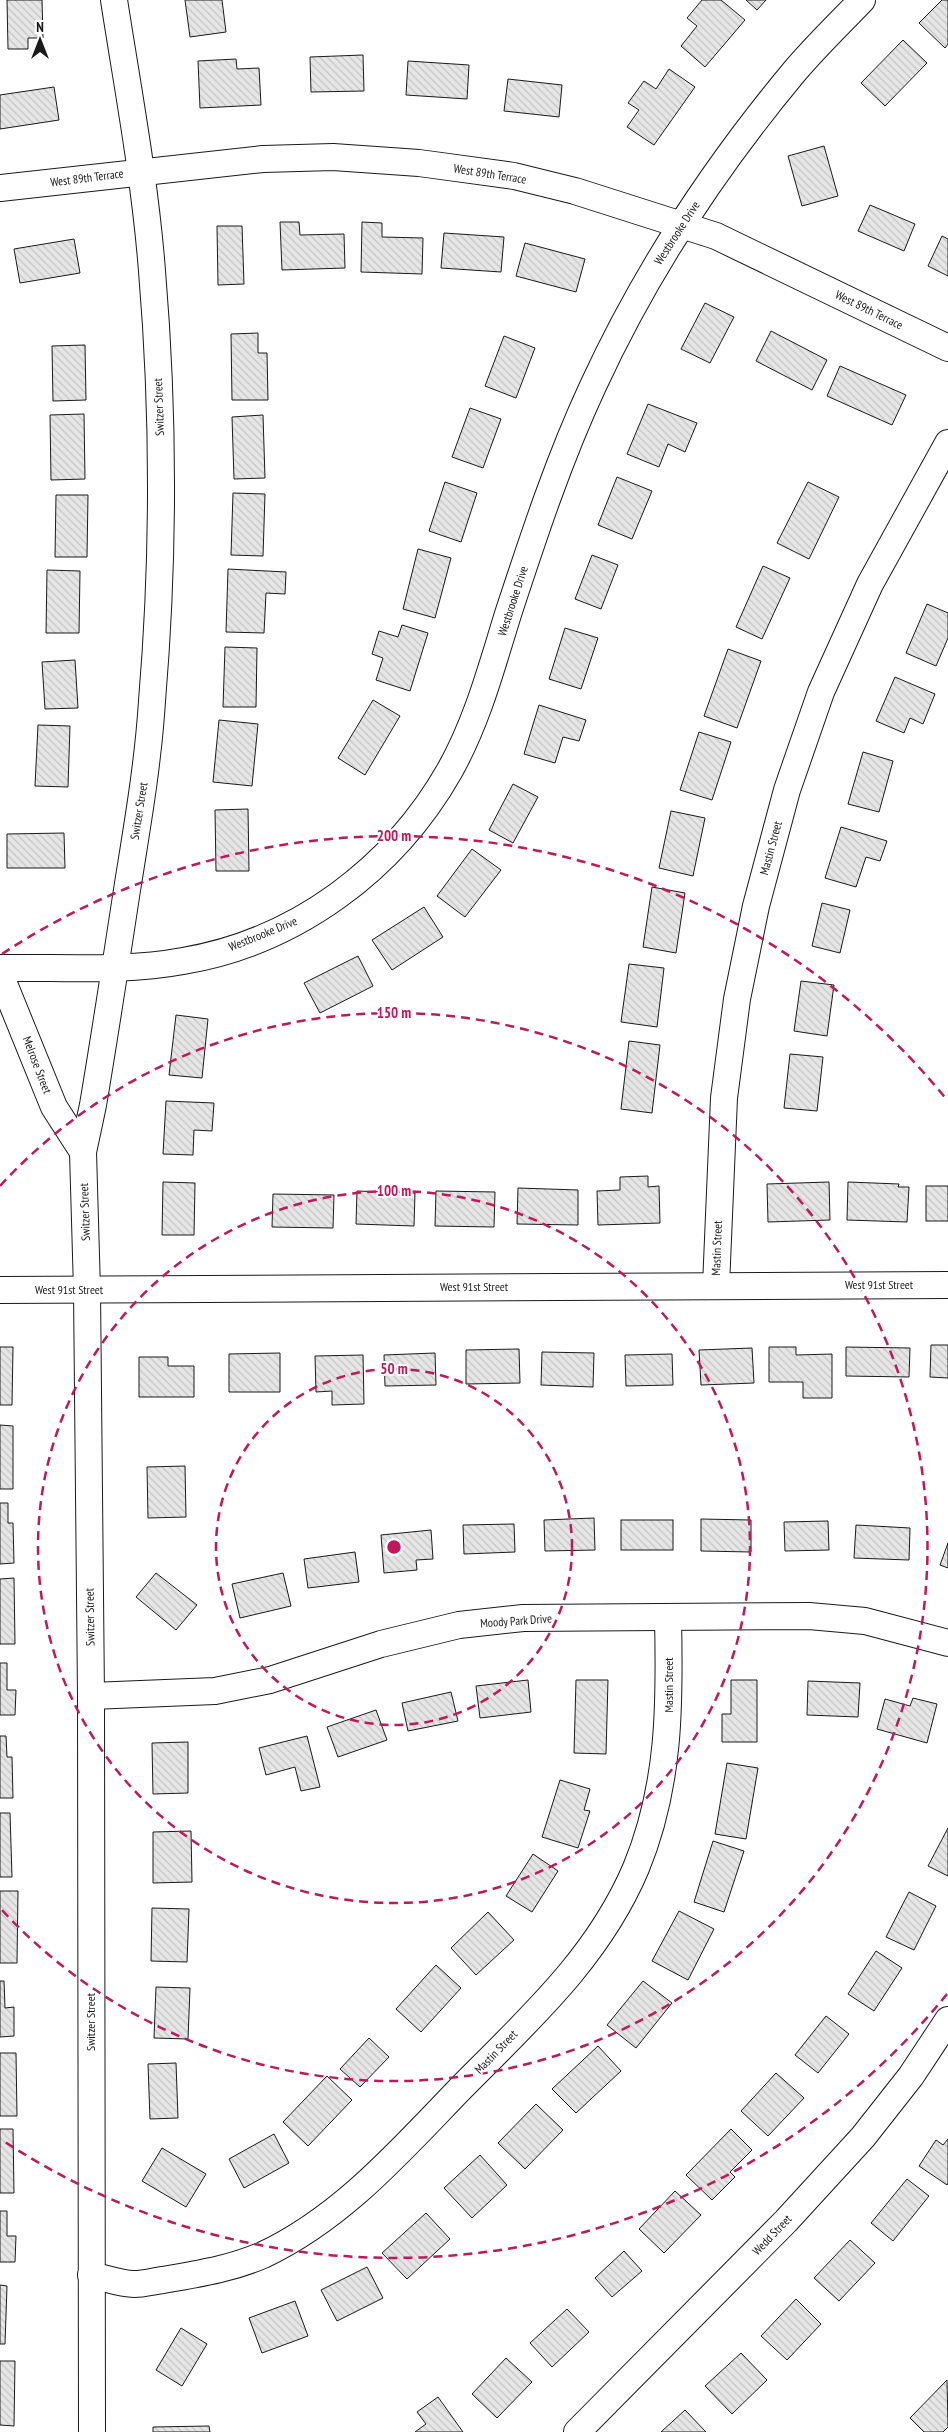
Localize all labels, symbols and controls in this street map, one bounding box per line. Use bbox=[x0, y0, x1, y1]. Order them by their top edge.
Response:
north arrow bbox=[15, 15, 65, 65]
text: N bbox=[36, 18, 44, 36]
street label: West 89th Terrace bbox=[453, 160, 528, 187]
street label: West 89th Terrace bbox=[50, 166, 124, 189]
street label: Westbrooke Drive bbox=[651, 198, 703, 267]
street label: West 89th Terrace bbox=[833, 287, 906, 332]
street label: Switzer Street bbox=[150, 377, 167, 436]
street label: Westbrooke Drive bbox=[494, 564, 531, 638]
street label: Switzer Street bbox=[127, 780, 151, 841]
street label: Mastin Street bbox=[756, 819, 785, 876]
text: 200 m bbox=[377, 826, 411, 845]
street label: Westbrooke Drive bbox=[226, 913, 299, 954]
text: 150 m bbox=[377, 1003, 411, 1022]
street label: Melrose Street bbox=[20, 1034, 56, 1096]
text: 100 m bbox=[377, 1181, 411, 1200]
street label: Switzer Street bbox=[76, 1182, 93, 1241]
street label: Mastin Street bbox=[708, 1220, 725, 1276]
street label: West 91st Street bbox=[845, 1277, 914, 1292]
street label: West 91st Street bbox=[440, 1279, 509, 1294]
street label: West 91st Street bbox=[35, 1282, 104, 1297]
text: 50 m bbox=[380, 1359, 408, 1378]
centre of rings bbox=[385, 1538, 403, 1556]
street label: Switzer Street bbox=[81, 1587, 98, 1646]
street label: Moody Park Drive bbox=[480, 1611, 552, 1630]
street label: Mastin Street bbox=[661, 1657, 676, 1713]
street label: Switzer Street bbox=[83, 1992, 98, 2051]
street label: Mastin Street bbox=[471, 2026, 521, 2077]
street label: Wedd Street bbox=[749, 2211, 795, 2258]

